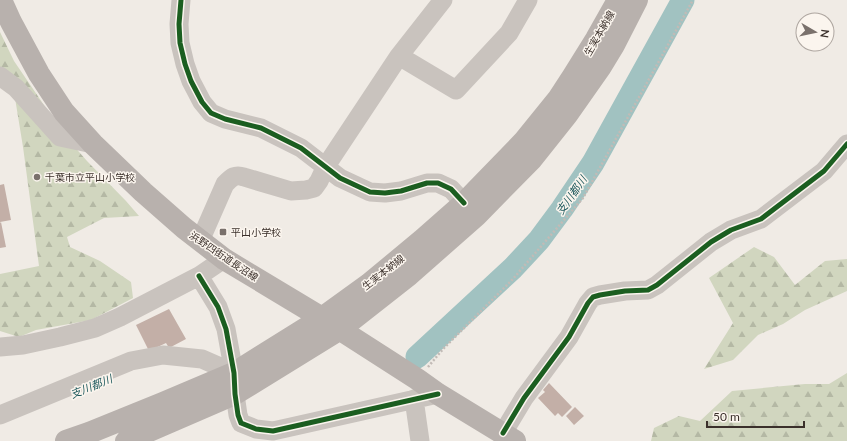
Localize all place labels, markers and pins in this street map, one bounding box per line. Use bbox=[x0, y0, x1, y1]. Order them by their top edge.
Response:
place label: 千葉市立平山小学校 bbox=[45, 171, 135, 183]
marker: 千葉市立平山小学校 bbox=[32, 172, 42, 182]
place label: 平山小学校 bbox=[231, 226, 281, 238]
marker: 平山小学校 bbox=[218, 227, 228, 237]

